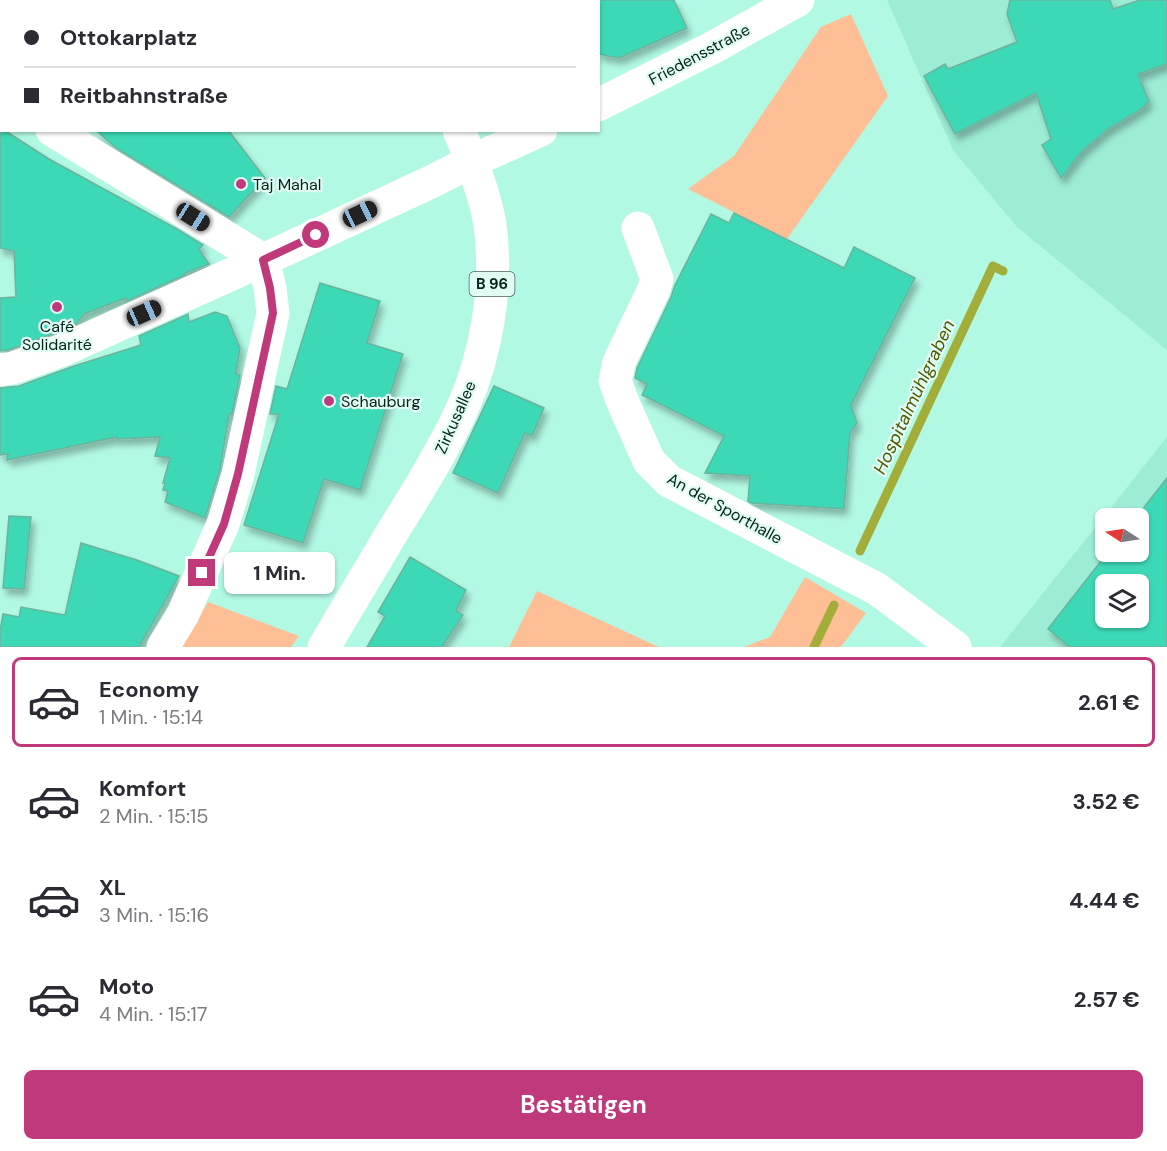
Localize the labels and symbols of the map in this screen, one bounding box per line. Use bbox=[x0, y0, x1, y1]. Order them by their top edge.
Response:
street label: Friedensstraße bbox=[645, 19, 754, 90]
place label: Taj Mahal bbox=[253, 174, 321, 195]
marker: Taj Mahal bbox=[234, 177, 248, 191]
car bbox=[340, 198, 380, 230]
car bbox=[173, 200, 213, 234]
route start bbox=[302, 221, 329, 248]
road number: B 96 bbox=[470, 272, 514, 296]
car bbox=[124, 297, 164, 329]
marker: Café Solidarité bbox=[50, 300, 64, 314]
place label: Café Solidarité bbox=[22, 316, 92, 355]
water label: Hospitalmühlgraben bbox=[868, 316, 960, 478]
street label: Zirkusallee bbox=[430, 377, 481, 457]
place label: Schauburg bbox=[341, 391, 420, 412]
marker: Schauburg bbox=[322, 394, 336, 408]
street label: An der Sporthalle bbox=[663, 468, 786, 549]
north arrow bbox=[1095, 508, 1149, 562]
callout: 1 Min. bbox=[223, 552, 334, 594]
route end bbox=[188, 559, 215, 586]

